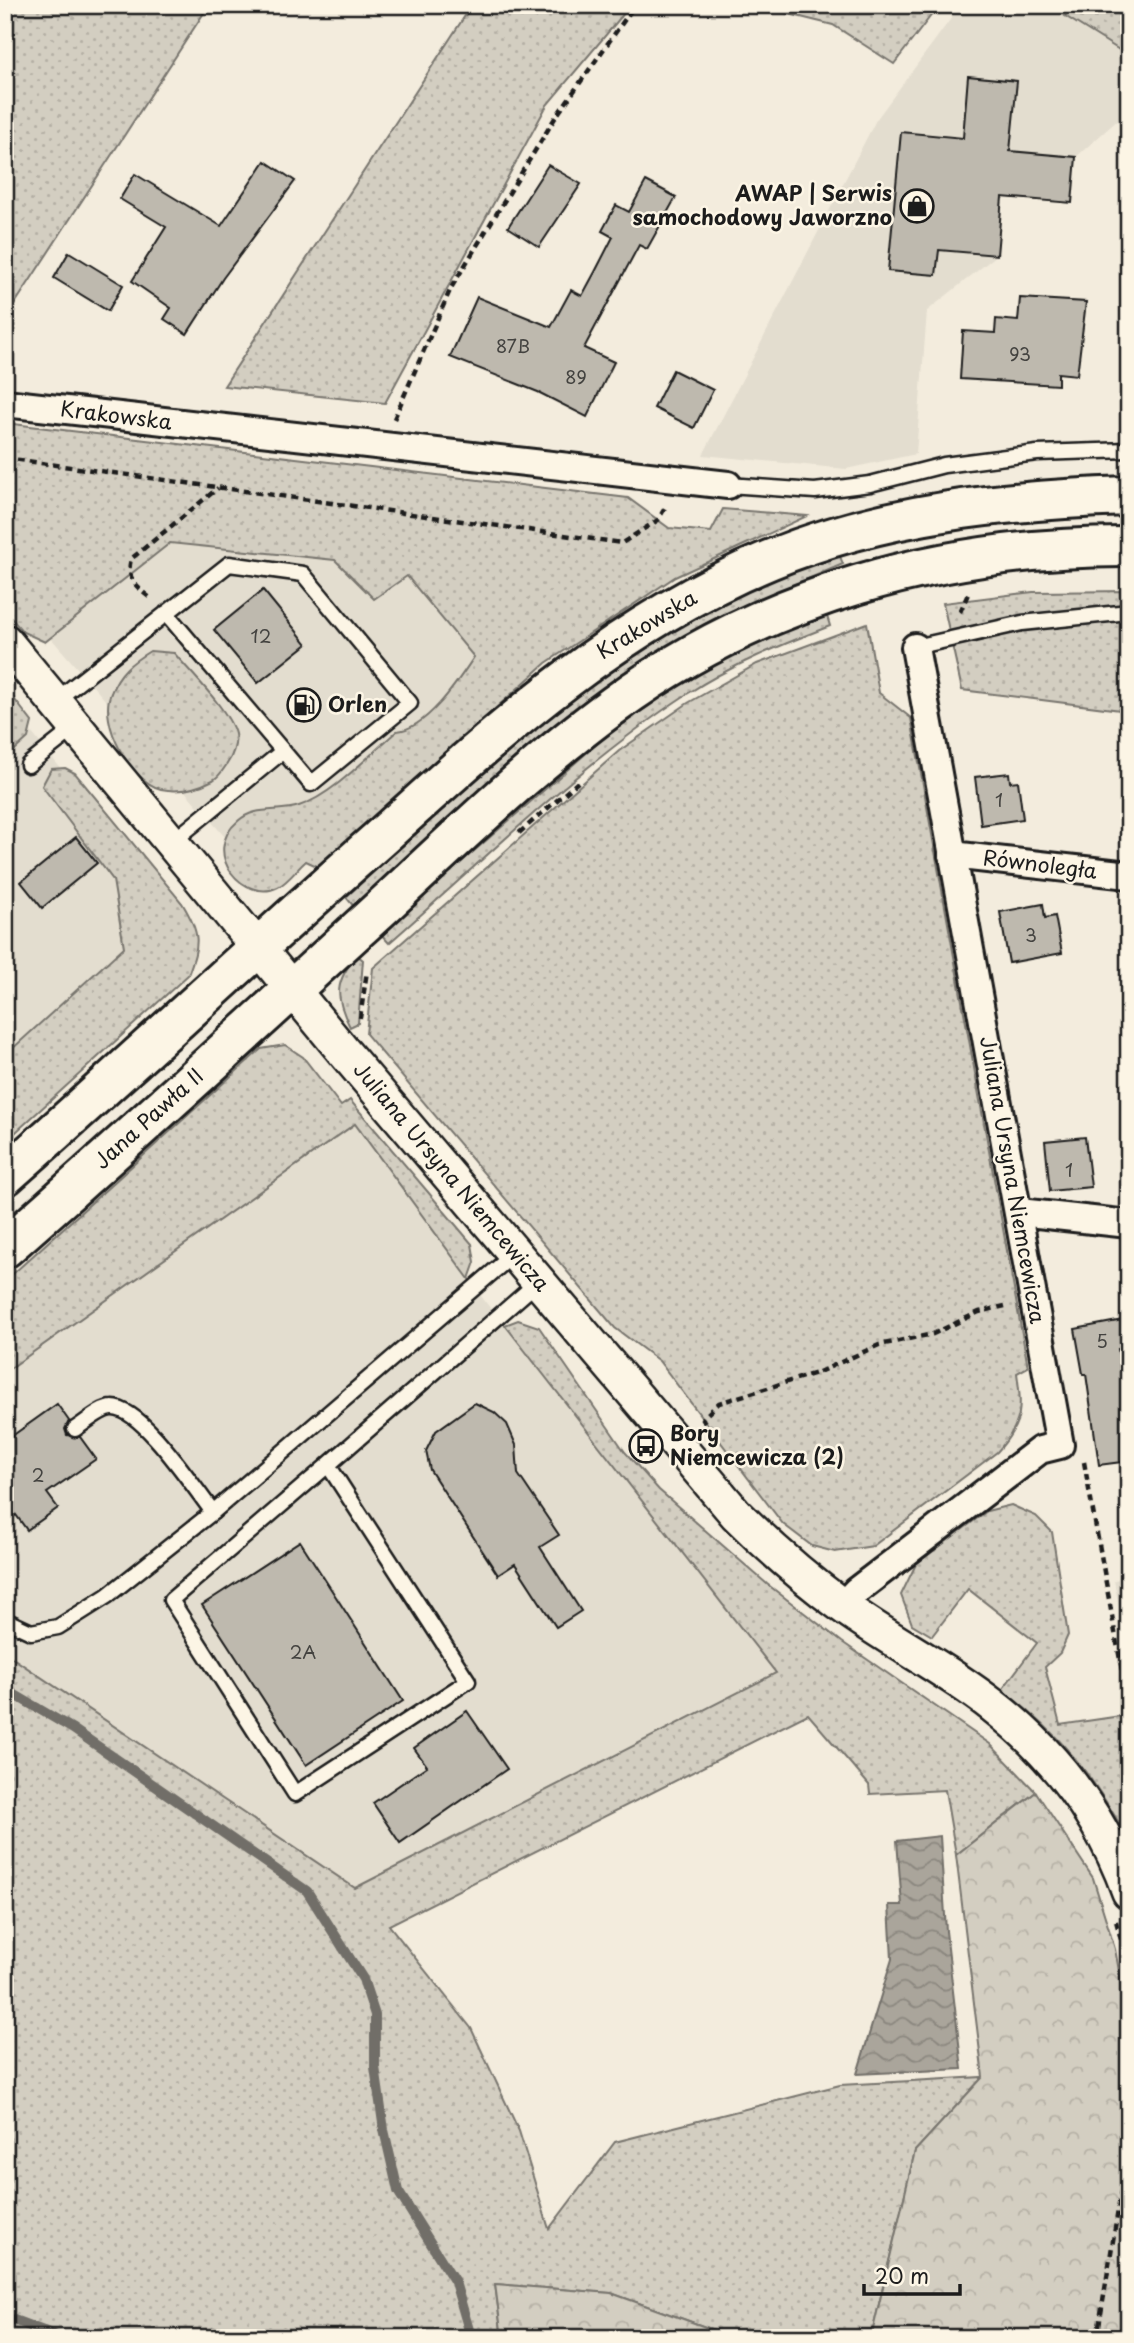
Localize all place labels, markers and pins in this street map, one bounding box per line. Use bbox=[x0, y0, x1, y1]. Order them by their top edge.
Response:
place label: AWAP | Serwis samochodowy Jaworzno bbox=[633, 176, 892, 232]
shop icon: AWAP | Serwis samochodowy Jaworzno bbox=[898, 187, 936, 225]
fuel station icon: Orlen bbox=[285, 686, 323, 724]
place label: Orlen bbox=[328, 687, 387, 719]
place label: Bory Niemcewicza (2) bbox=[670, 1416, 844, 1472]
bus stop icon: Bory Niemcewicza (2) bbox=[627, 1427, 665, 1465]

